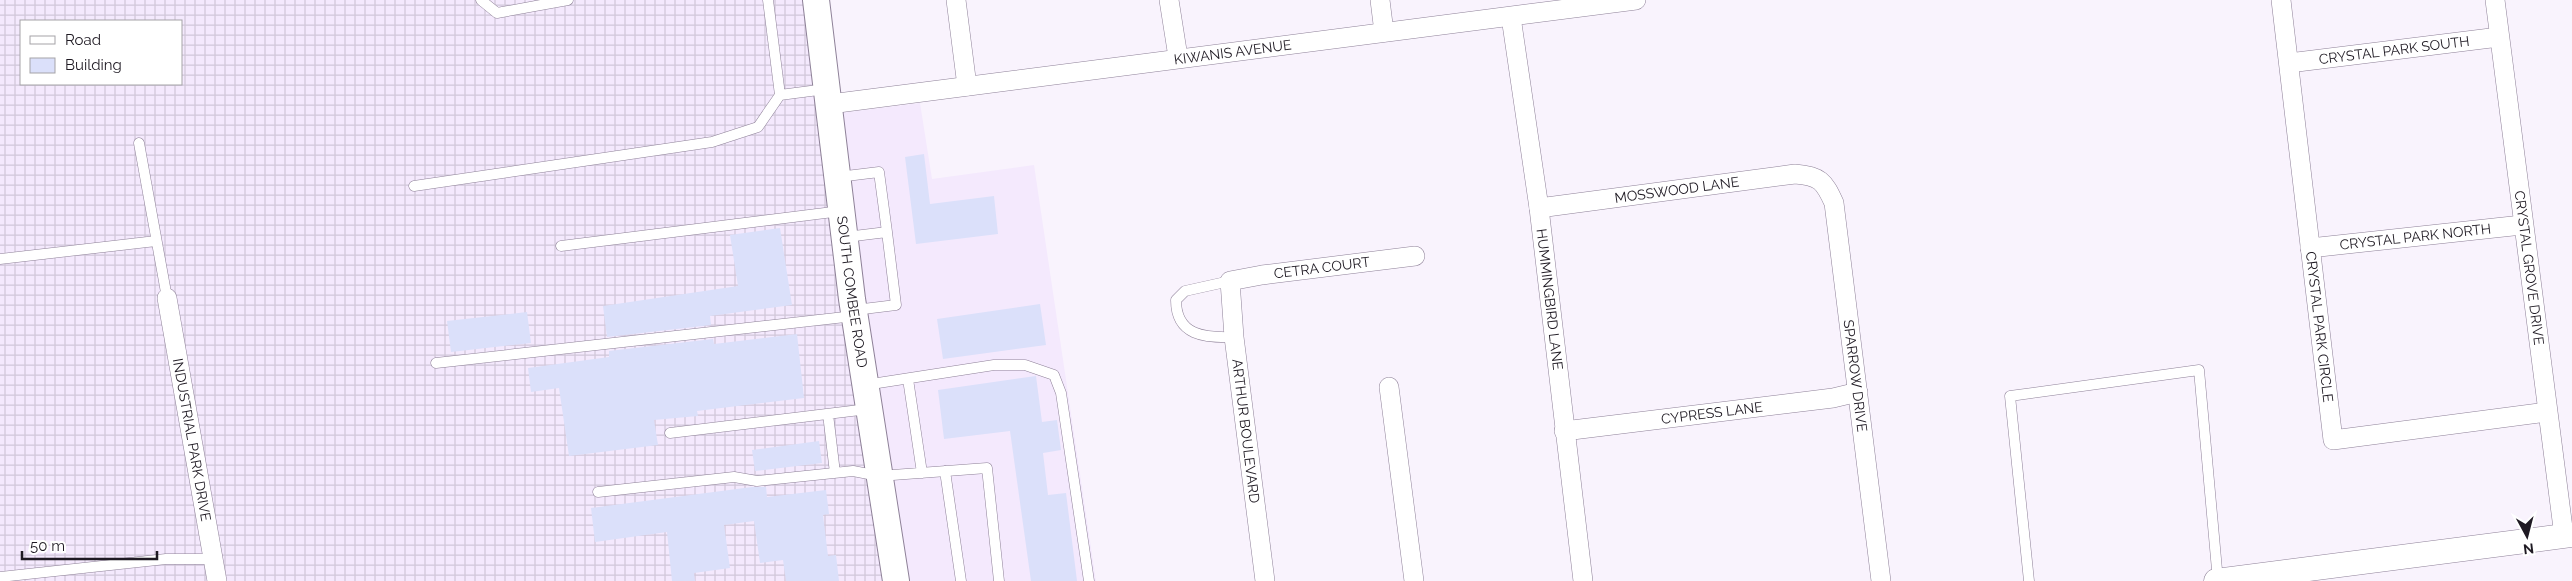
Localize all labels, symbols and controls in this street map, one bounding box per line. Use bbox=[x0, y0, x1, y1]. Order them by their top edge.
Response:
legend bbox=[20, 20, 182, 85]
text: Road bbox=[65, 31, 101, 49]
street label: CRYSTAL PARK SOUTH bbox=[2318, 33, 2470, 67]
street label: KIWANIS AVENUE bbox=[1173, 37, 1292, 68]
text: Building bbox=[65, 56, 122, 74]
street label: MOSSWOOD LANE bbox=[1614, 174, 1740, 206]
street label: CRYSTAL GROVE DRIVE bbox=[2512, 190, 2547, 346]
street label: SOUTH COMBEE ROAD bbox=[834, 215, 871, 369]
street label: CRYSTAL PARK NORTH bbox=[2339, 220, 2492, 253]
street label: HUMMINGBIRD LANE bbox=[1533, 228, 1566, 371]
street label: CRYSTAL PARK CIRCLE bbox=[2303, 250, 2336, 403]
street label: CETRA COURT bbox=[1273, 254, 1371, 281]
street label: SPARROW DRIVE bbox=[1841, 319, 1870, 433]
street label: INDUSTRIAL PARK DRIVE bbox=[170, 357, 214, 523]
street label: ARTHUR BOULEVARD bbox=[1229, 358, 1263, 504]
street label: CYPRESS LANE bbox=[1660, 399, 1764, 427]
north arrow bbox=[2502, 511, 2552, 561]
scale bar bbox=[22, 528, 158, 560]
text: 50 m bbox=[30, 537, 65, 555]
text: N bbox=[2522, 540, 2535, 557]

